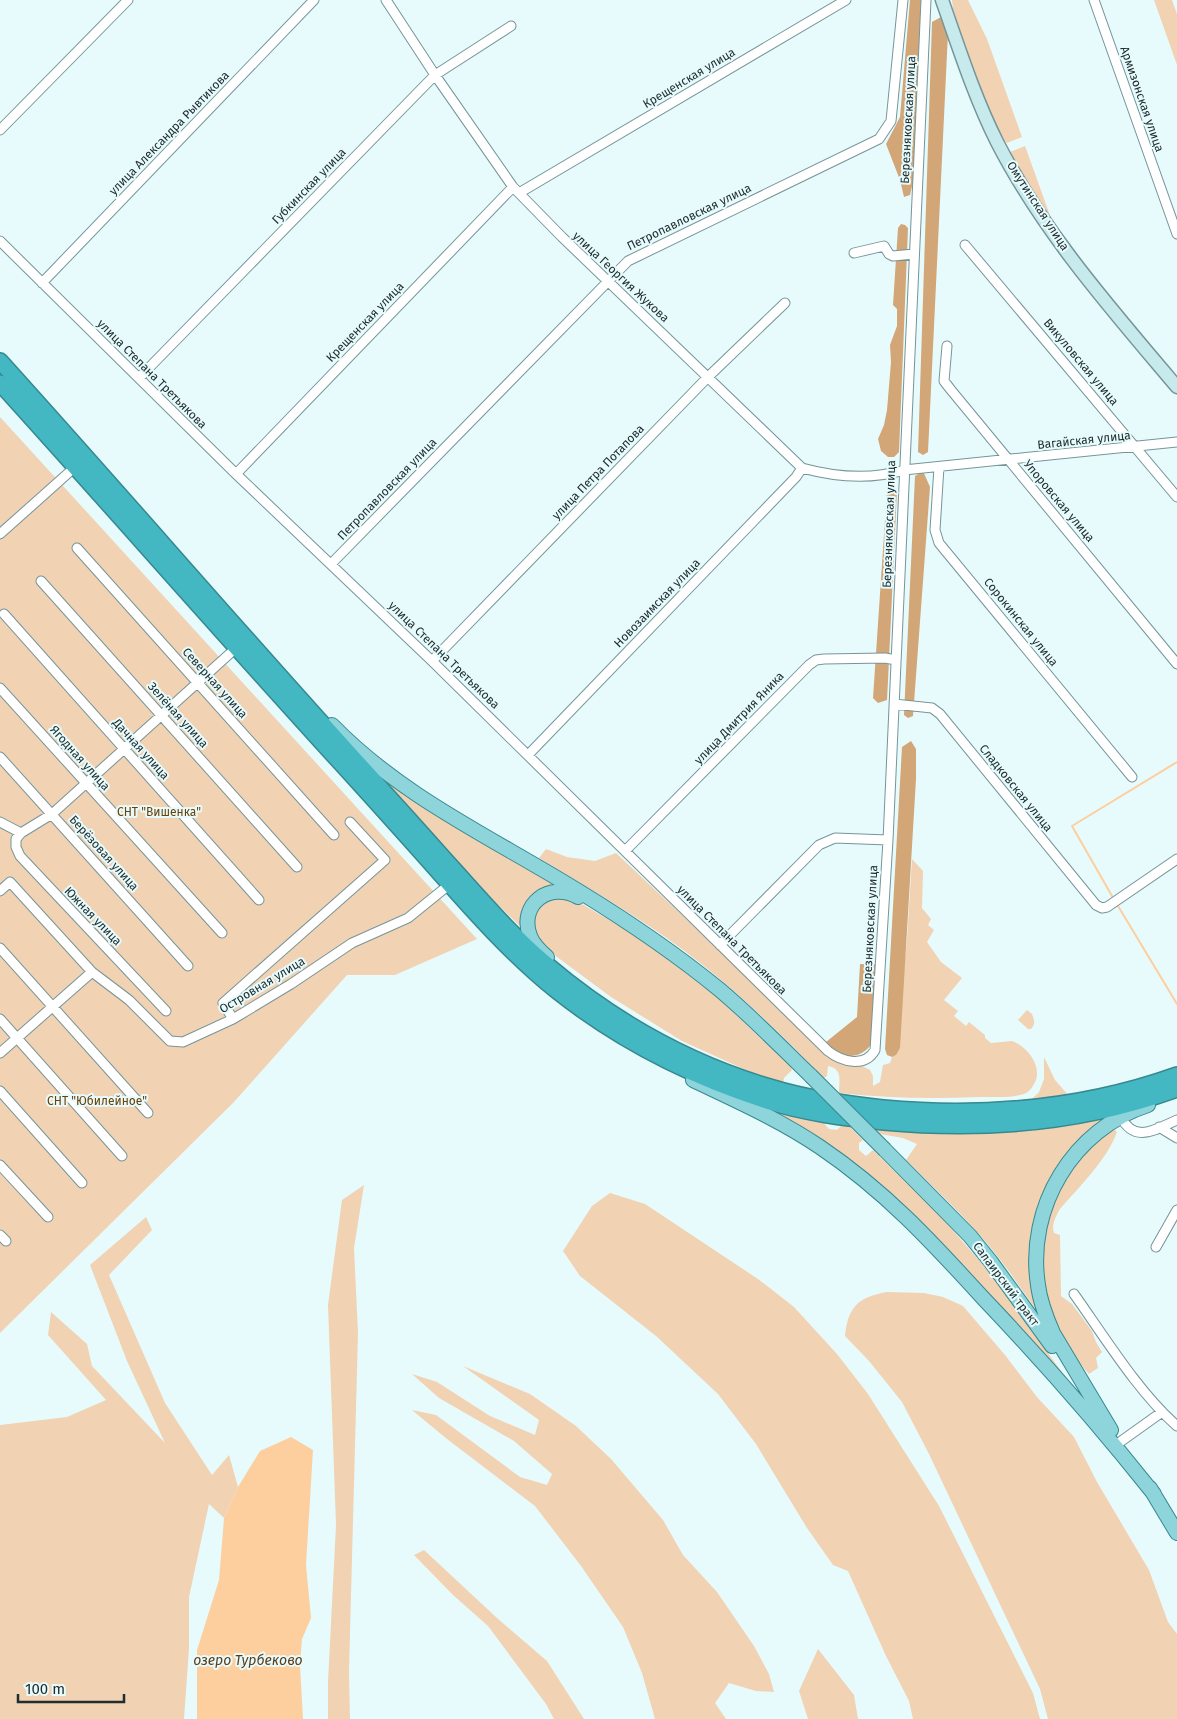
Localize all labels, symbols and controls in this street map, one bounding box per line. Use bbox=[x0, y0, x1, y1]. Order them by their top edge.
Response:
street label: Армизонская улица bbox=[1117, 44, 1167, 154]
street label: Крещенская улица bbox=[640, 45, 738, 111]
street label: Березняковская улица bbox=[898, 56, 918, 184]
street label: улица Александра Рывтикова bbox=[106, 68, 232, 198]
street label: Губкинская улица bbox=[269, 145, 349, 227]
street label: Омутинская улица bbox=[1004, 159, 1072, 253]
street label: Петропавловская улица bbox=[625, 181, 753, 253]
street label: улица Георгия Жукова bbox=[570, 229, 672, 325]
street label: Крещенская улица bbox=[323, 279, 407, 365]
street label: улица Степана Третьякова bbox=[94, 316, 210, 432]
street label: Викуловская улица bbox=[1041, 316, 1121, 408]
street label: улица Петра Потапова bbox=[549, 422, 647, 522]
street label: Вагайская улица bbox=[1037, 428, 1131, 452]
street label: Петропавловская улица bbox=[335, 435, 439, 543]
street label: Упоровская улица bbox=[1021, 457, 1097, 545]
street label: Березняковская улица bbox=[880, 460, 898, 588]
street label: Новозаимская улица bbox=[611, 556, 703, 650]
street label: Сорокинская улица bbox=[981, 575, 1061, 669]
street label: улица Степана Третьякова bbox=[386, 598, 502, 712]
street label: Северная улица bbox=[180, 645, 250, 721]
street label: улица Дмитрия Яника bbox=[691, 669, 787, 767]
street label: Зелёная улица bbox=[145, 679, 211, 751]
street label: Дачная улица bbox=[109, 715, 172, 782]
street label: Ягодная улица bbox=[47, 723, 113, 793]
street label: Сладковская улица bbox=[976, 742, 1056, 834]
park label: СНТ "Вишенка" bbox=[117, 805, 201, 819]
street label: Берёзовая улица bbox=[67, 813, 141, 893]
street label: Березняковская улица bbox=[860, 865, 880, 993]
street label: улица Степана Третьякова bbox=[674, 882, 790, 998]
street label: Южная улица bbox=[62, 884, 124, 948]
street label: Островная улица bbox=[217, 954, 307, 1016]
park label: СНТ "Юбилейное" bbox=[47, 1094, 147, 1108]
street label: Салаирский тракт bbox=[970, 1239, 1042, 1329]
water label: озеро Турбеково bbox=[193, 1652, 303, 1669]
scale bar bbox=[18, 1672, 124, 1704]
text: 100 m bbox=[25, 1680, 65, 1698]

